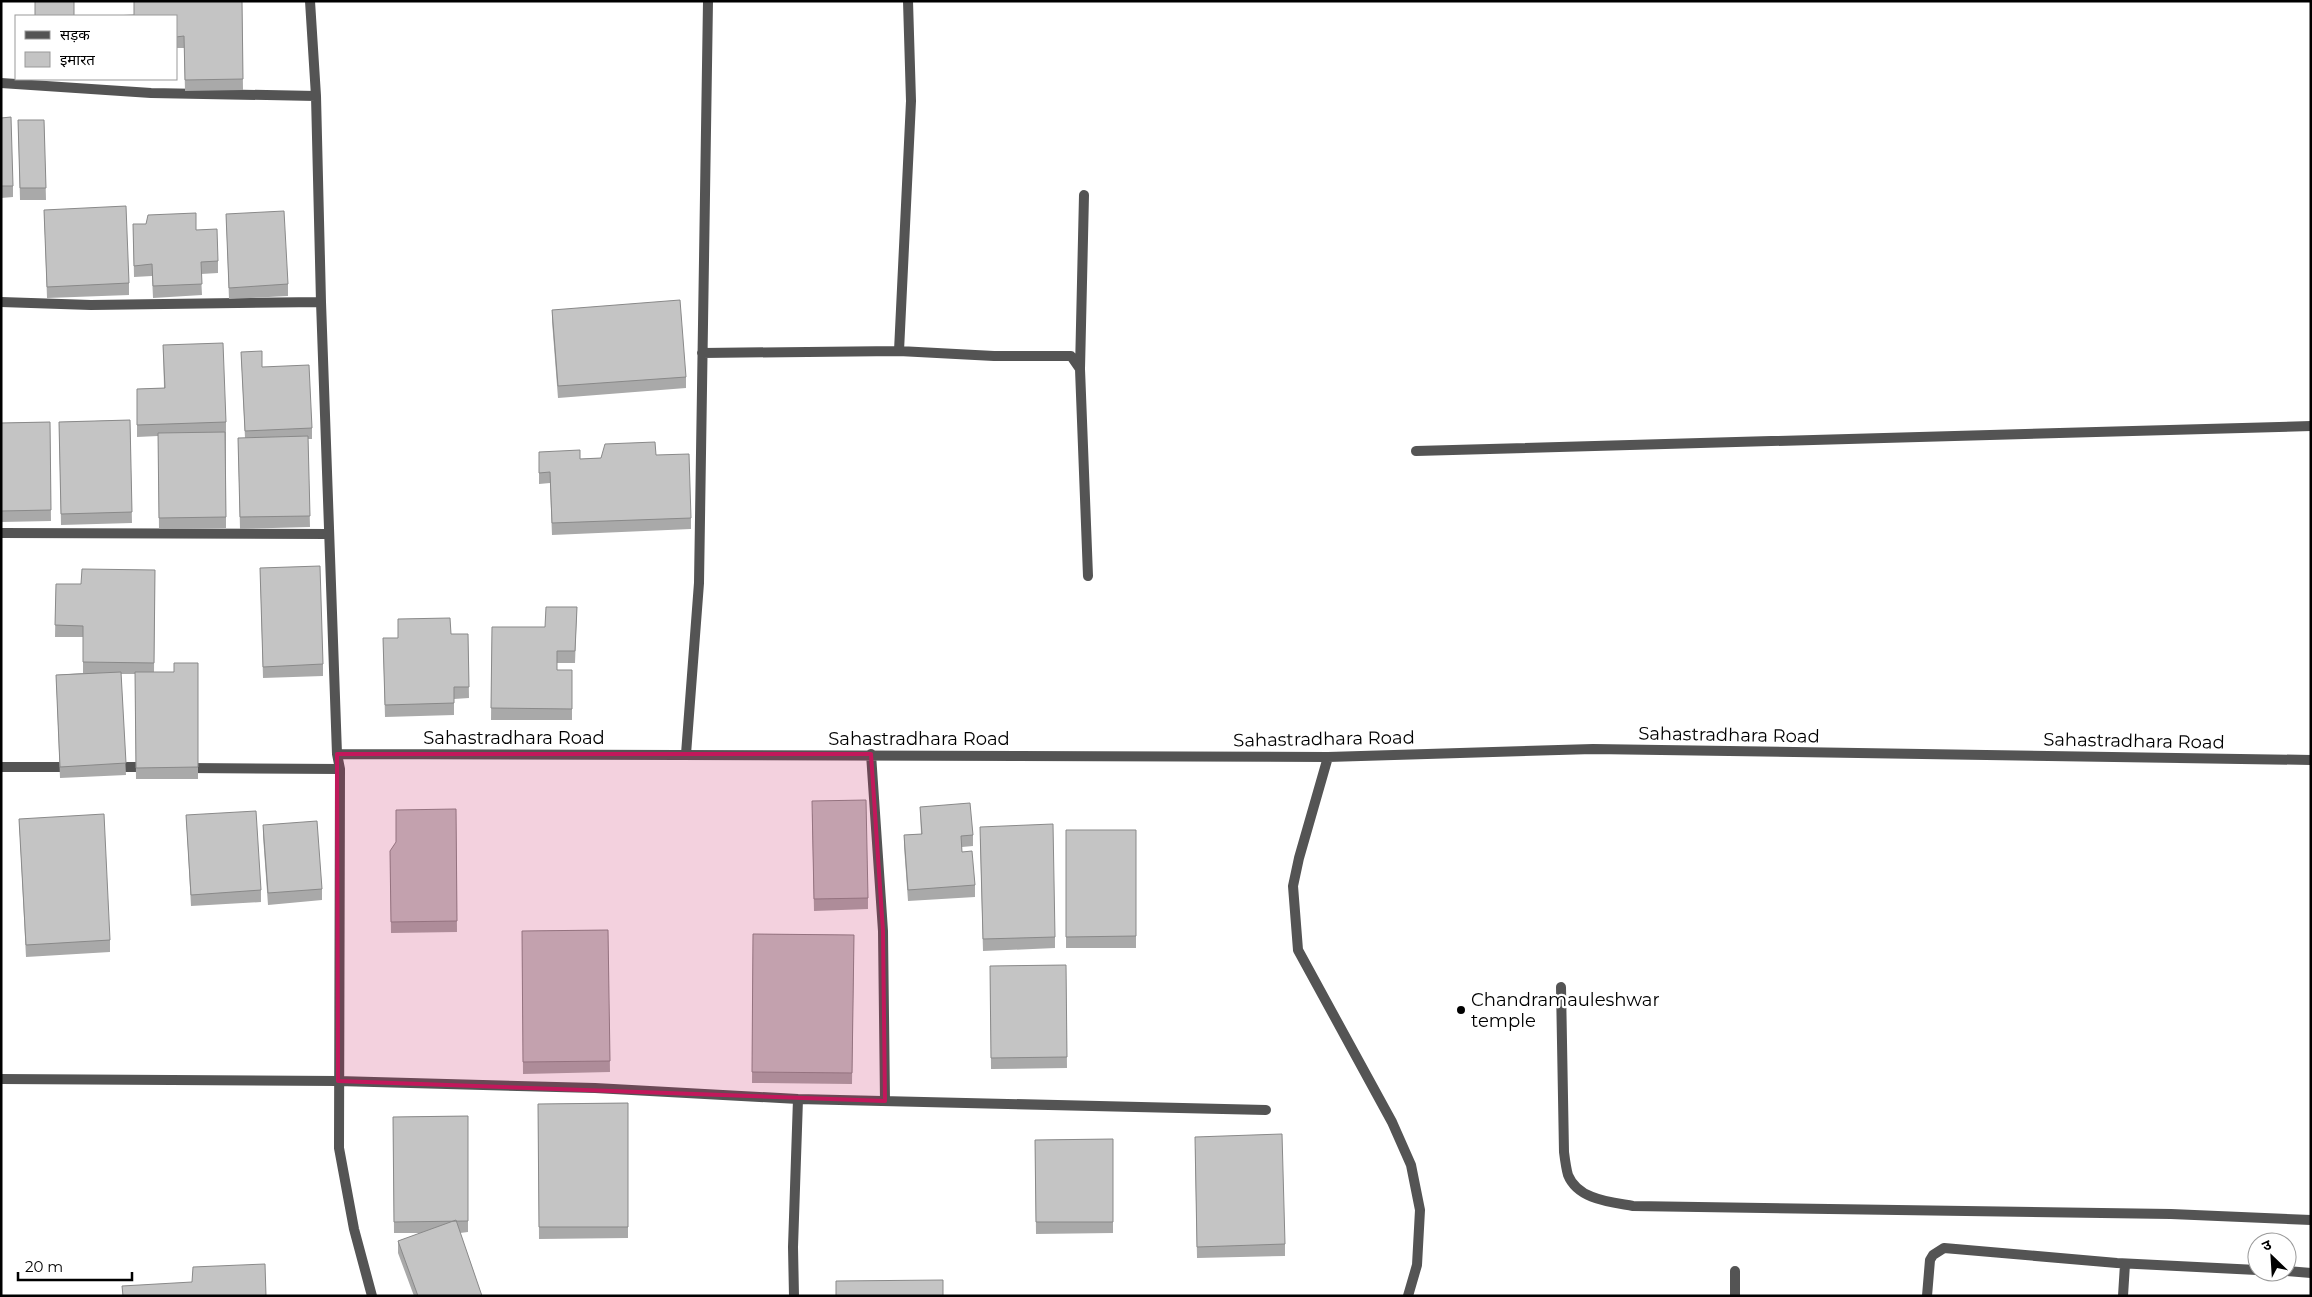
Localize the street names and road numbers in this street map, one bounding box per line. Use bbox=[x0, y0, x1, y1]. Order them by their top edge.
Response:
street label: Sahastradhara Road bbox=[1638, 722, 1820, 748]
street label: Sahastradhara Road bbox=[1233, 726, 1415, 752]
street label: Sahastradhara Road bbox=[423, 727, 605, 749]
street label: Sahastradhara Road bbox=[828, 728, 1010, 750]
street label: Sahastradhara Road bbox=[2043, 728, 2225, 754]

